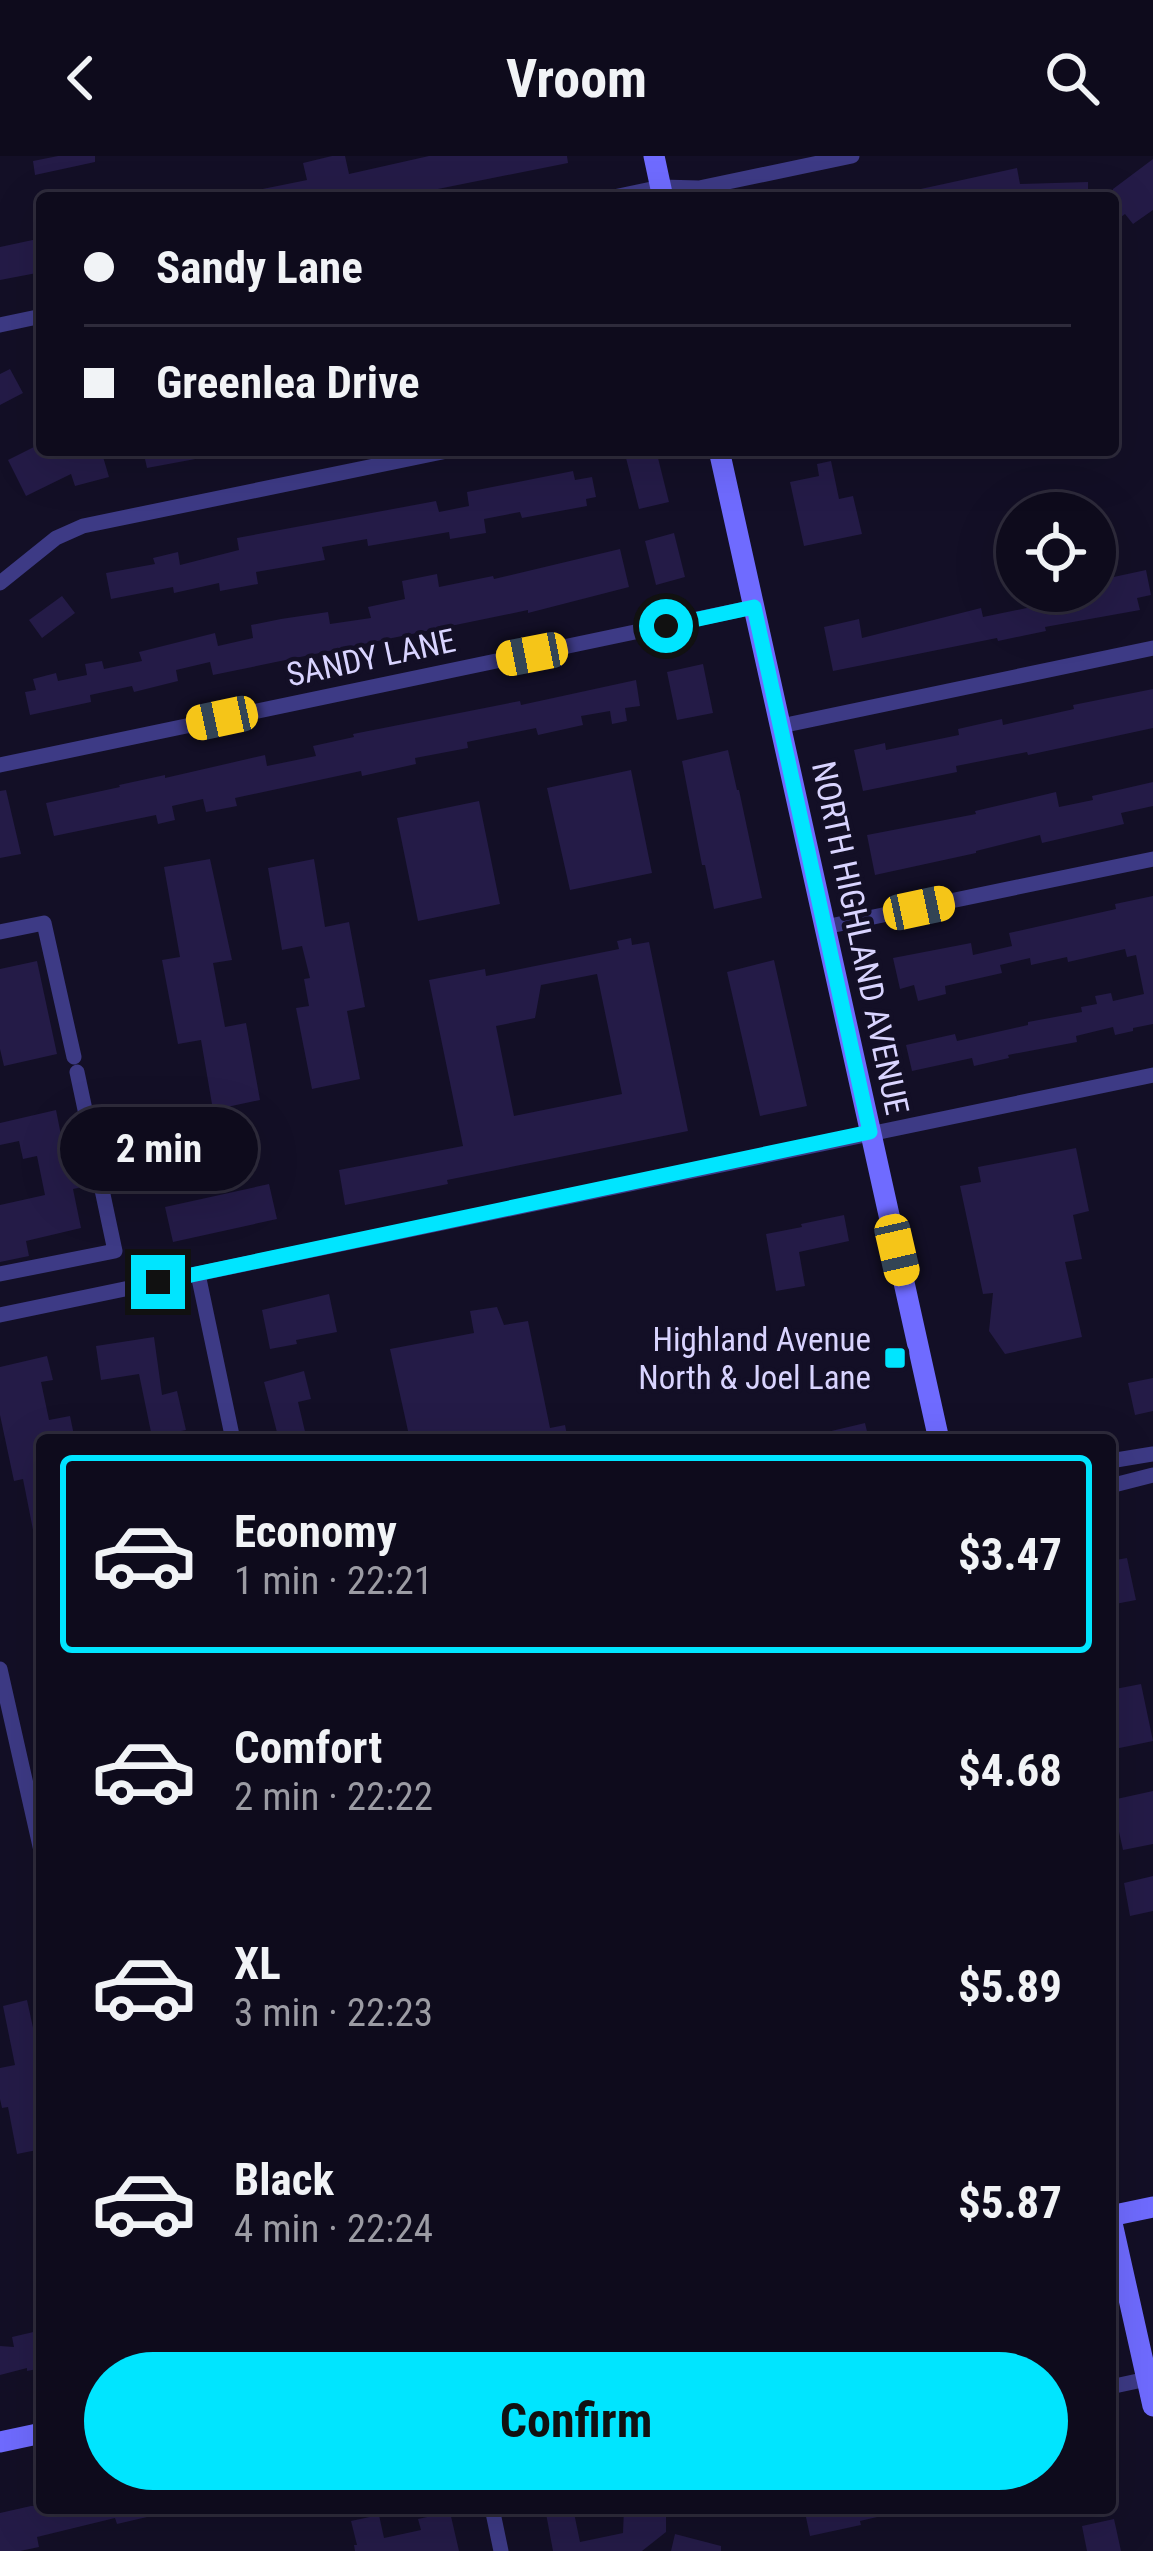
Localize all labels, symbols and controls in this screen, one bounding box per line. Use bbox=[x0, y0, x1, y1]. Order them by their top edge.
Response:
icon: back bbox=[48, 45, 114, 111]
icon: search bbox=[1039, 45, 1105, 111]
text: Vroom bbox=[506, 47, 647, 110]
text: Sandy Lane bbox=[156, 241, 363, 294]
text: Greenlea Drive bbox=[156, 356, 420, 409]
map controls bbox=[996, 492, 1116, 612]
button: locate bbox=[996, 492, 1116, 612]
route start bbox=[639, 599, 693, 653]
street label: SANDY LANE bbox=[283, 621, 459, 694]
car bbox=[493, 629, 571, 679]
car bbox=[183, 693, 261, 743]
street label: NORTH HIGHLAND AVENUE bbox=[804, 758, 917, 1118]
car bbox=[880, 883, 958, 933]
callout: 2 min bbox=[59, 1108, 257, 1192]
text: 2 min bbox=[116, 1126, 202, 1172]
car bbox=[871, 1211, 923, 1289]
route end bbox=[131, 1255, 185, 1309]
place label: Highland Avenue North & Joel Lane bbox=[638, 1320, 871, 1397]
marker: Highland Avenue North & Joel Lane bbox=[882, 1345, 908, 1371]
icon: car bbox=[90, 1500, 198, 1608]
text: Economy bbox=[234, 1505, 397, 1558]
text: $3.47 bbox=[958, 1528, 1062, 1581]
text: 1 min · 22:21 bbox=[234, 1558, 433, 1604]
icon: car bbox=[90, 1716, 198, 1824]
text: Comfort bbox=[234, 1721, 382, 1774]
text: $4.68 bbox=[958, 1744, 1062, 1797]
text: 2 min · 22:22 bbox=[234, 1774, 433, 1820]
icon: car bbox=[90, 1932, 198, 2040]
text: XL bbox=[234, 1937, 281, 1990]
text: $5.89 bbox=[958, 1960, 1062, 2013]
text: 3 min · 22:23 bbox=[234, 1990, 433, 2036]
icon: car bbox=[90, 2148, 198, 2256]
text: Black bbox=[234, 2153, 334, 2206]
text: $5.87 bbox=[958, 2176, 1062, 2229]
text: 4 min · 22:24 bbox=[234, 2206, 433, 2252]
button: Confirm bbox=[84, 2352, 1068, 2490]

